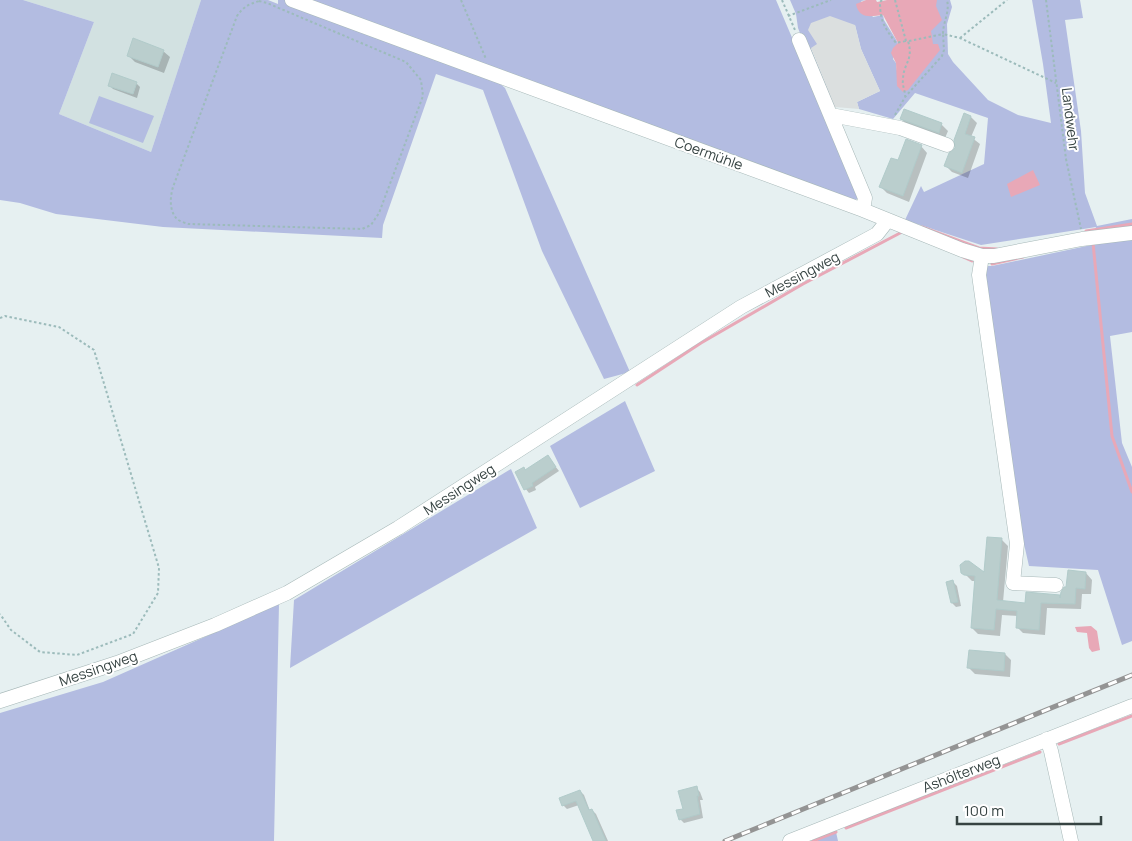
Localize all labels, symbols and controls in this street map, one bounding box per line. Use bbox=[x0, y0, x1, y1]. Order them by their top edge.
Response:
street label: Landwehr bbox=[1058, 86, 1084, 152]
street label: Coermühle bbox=[672, 132, 746, 174]
street label: Messingweg bbox=[762, 246, 842, 302]
street label: Messingweg bbox=[420, 459, 498, 519]
street label: Messingweg bbox=[56, 646, 140, 690]
street label: Ashölterweg bbox=[920, 750, 1002, 796]
scale bar bbox=[957, 794, 1101, 826]
text: 100 m bbox=[964, 800, 1004, 821]

